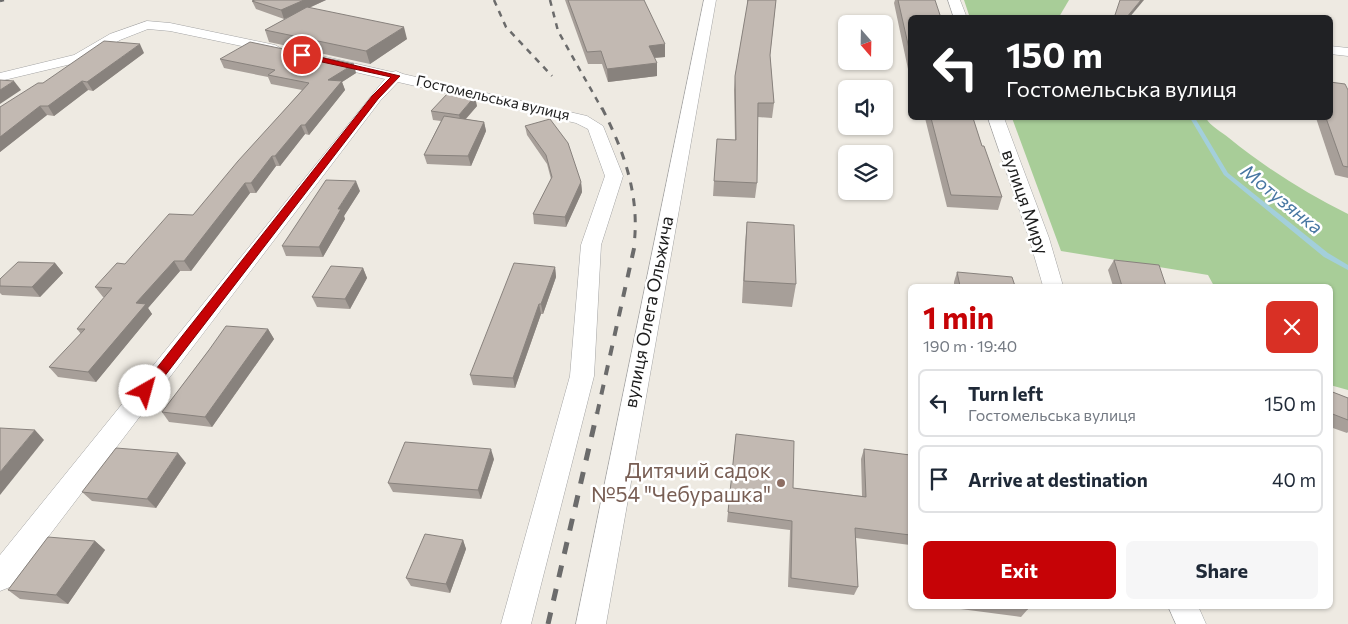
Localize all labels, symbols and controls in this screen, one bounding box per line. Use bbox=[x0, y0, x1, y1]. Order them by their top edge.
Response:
north arrow bbox=[838, 15, 892, 70]
map controls bbox=[838, 15, 893, 200]
text: 150 m bbox=[1006, 32, 1103, 75]
pin bbox=[281, 34, 323, 76]
icon: left bbox=[923, 35, 988, 100]
icon: arrive bbox=[288, 41, 316, 69]
street label: Гостомельська вулиця bbox=[415, 71, 572, 123]
text: Гостомельська вулиця bbox=[1006, 75, 1237, 102]
button: sound bbox=[838, 80, 893, 135]
button: layers bbox=[838, 145, 893, 200]
street label: вулиця Миру bbox=[998, 146, 1054, 257]
water label: Мотузянка bbox=[1237, 159, 1328, 238]
street label: вулиця Олега Ольжича bbox=[619, 214, 677, 410]
text: 1 min bbox=[923, 298, 994, 335]
button: close bbox=[1266, 301, 1318, 353]
text: 190 m · 19:40 bbox=[923, 336, 1017, 355]
position arrow bbox=[118, 364, 170, 416]
text: Turn left bbox=[968, 382, 1043, 405]
icon: left bbox=[925, 389, 953, 417]
text: 150 m bbox=[1264, 392, 1316, 415]
text: Гостомельська вулиця bbox=[968, 405, 1136, 424]
place label: Дитячий садок №54 "Чебурашка" bbox=[591, 457, 771, 506]
icon: arrive bbox=[925, 465, 953, 493]
text: Arrive at destination bbox=[968, 468, 1148, 491]
text: 40 m bbox=[1272, 468, 1316, 491]
marker: Дитячий садок №54 "Чебурашка" bbox=[775, 477, 787, 489]
button: Exit bbox=[923, 541, 1116, 599]
button: Share bbox=[1126, 541, 1318, 599]

